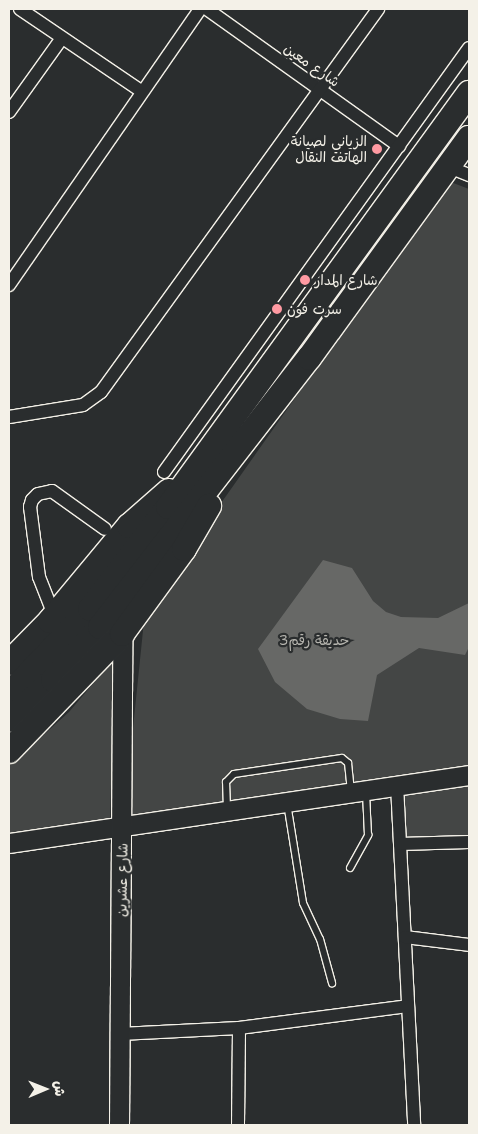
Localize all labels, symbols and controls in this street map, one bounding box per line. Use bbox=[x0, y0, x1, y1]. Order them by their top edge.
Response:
street label: شارع معين bbox=[281, 40, 343, 90]
place label: الزياني لصيانة الهاتف النقال bbox=[291, 133, 367, 166]
marker: الزياني لصيانة الهاتف النقال bbox=[371, 143, 383, 155]
place label: شارع المدار bbox=[315, 272, 378, 288]
marker: شارع المدار bbox=[299, 274, 311, 286]
place label: سرت فون bbox=[287, 301, 342, 317]
marker: سرت فون bbox=[271, 303, 283, 315]
park label: حديقة رقم3 bbox=[279, 632, 349, 648]
street label: شارع عشرين bbox=[113, 843, 131, 917]
north arrow bbox=[20, 1064, 70, 1114]
text: ش bbox=[51, 1081, 69, 1097]

